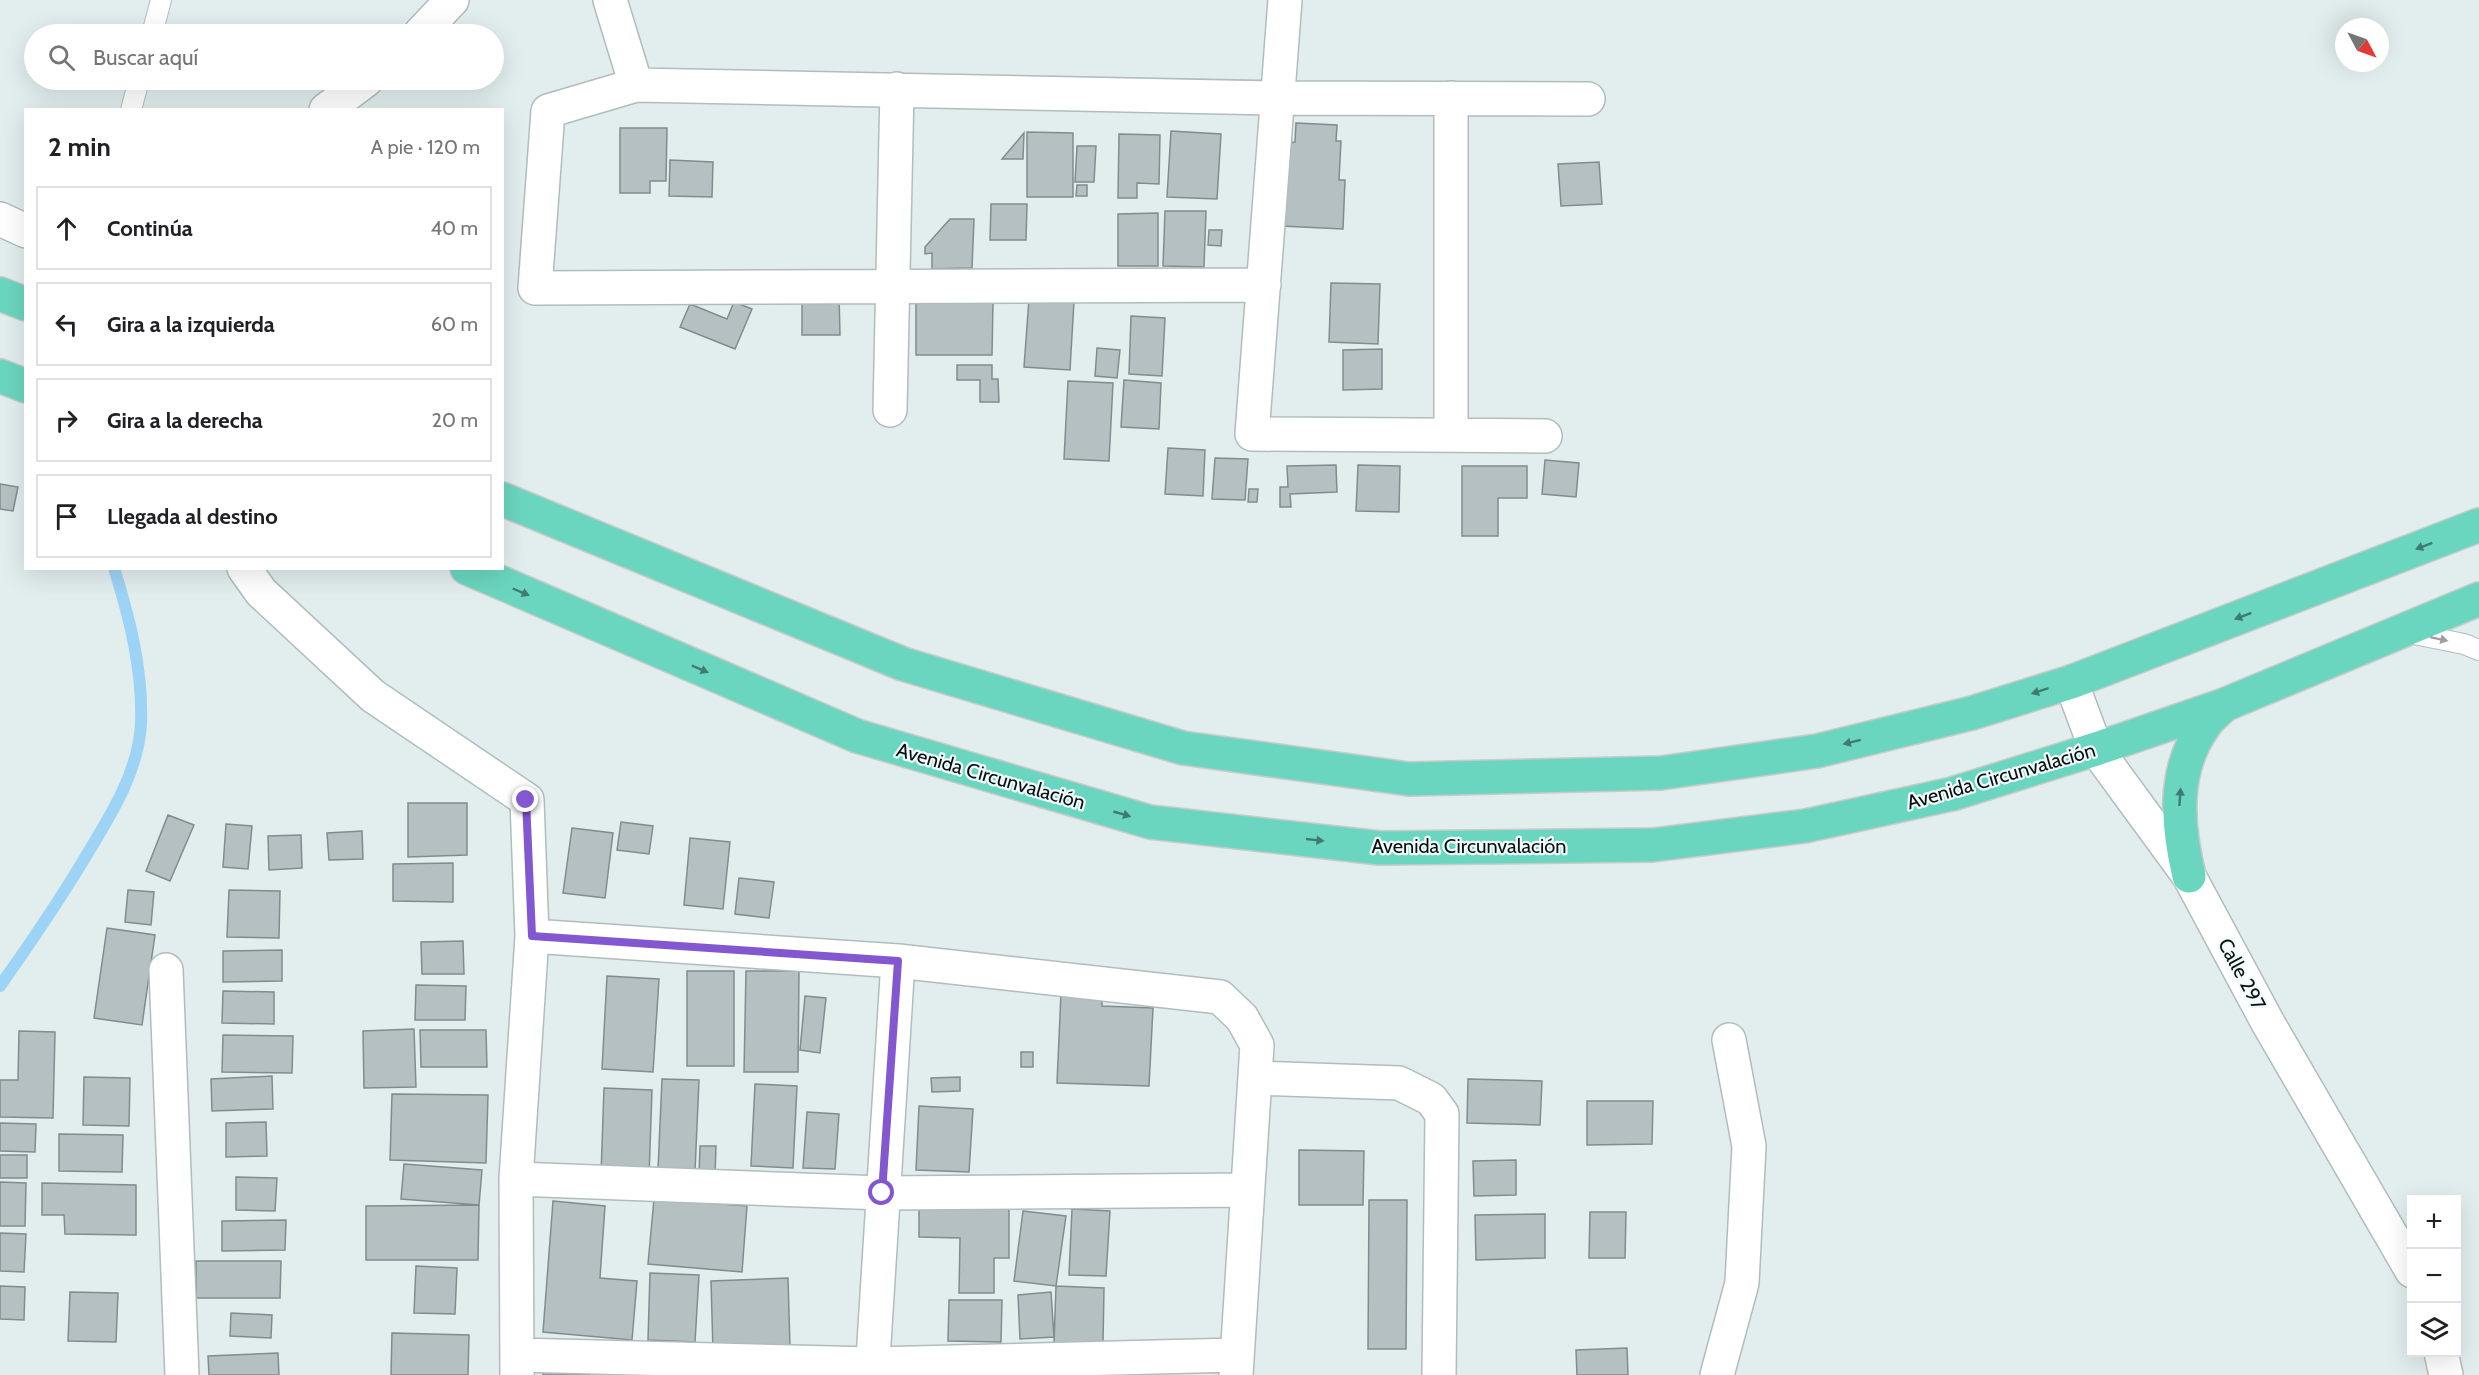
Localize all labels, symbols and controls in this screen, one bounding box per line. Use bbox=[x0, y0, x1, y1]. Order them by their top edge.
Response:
north arrow bbox=[2335, 18, 2389, 72]
search box bbox=[24, 24, 504, 90]
icon: search bbox=[45, 41, 78, 74]
text: Buscar aquí bbox=[93, 44, 198, 71]
text: 2 min bbox=[48, 131, 111, 163]
text: A pie · 120 m bbox=[371, 135, 480, 159]
icon: ahead bbox=[50, 212, 83, 245]
text: Continúa bbox=[107, 215, 193, 242]
text: 40 m bbox=[430, 216, 478, 240]
icon: left bbox=[50, 308, 83, 341]
text: Gira a la izquierda bbox=[107, 311, 275, 338]
text: 60 m bbox=[431, 312, 478, 336]
icon: right bbox=[50, 404, 83, 437]
text: Gira a la derecha bbox=[107, 407, 263, 434]
text: 20 m bbox=[432, 408, 478, 432]
icon: arrive bbox=[50, 500, 83, 533]
text: Llegada al destino bbox=[107, 503, 278, 530]
one-way arrow bbox=[2415, 541, 2433, 551]
one-way arrow bbox=[512, 587, 530, 597]
one-way arrow bbox=[2233, 612, 2251, 622]
one-way arrow bbox=[2430, 635, 2449, 644]
one-way arrow bbox=[691, 665, 709, 674]
one-way arrow bbox=[2031, 687, 2049, 696]
street label: Avenida Circunvalación bbox=[894, 738, 1088, 814]
one-way arrow bbox=[1843, 738, 1861, 748]
street label: Avenida Circunvalación bbox=[1904, 738, 2098, 814]
route end bbox=[512, 786, 538, 812]
one-way arrow bbox=[2175, 788, 2185, 807]
one-way arrow bbox=[1113, 810, 1131, 819]
street label: Avenida Circunvalación bbox=[1372, 834, 1567, 858]
one-way arrow bbox=[1305, 836, 1324, 845]
street label: Calle 297 bbox=[2213, 934, 2271, 1014]
route start bbox=[868, 1179, 894, 1205]
map controls bbox=[2407, 1195, 2461, 1357]
button: + bbox=[2407, 1195, 2461, 1249]
button: − bbox=[2407, 1249, 2461, 1303]
button: layers bbox=[2407, 1303, 2461, 1357]

